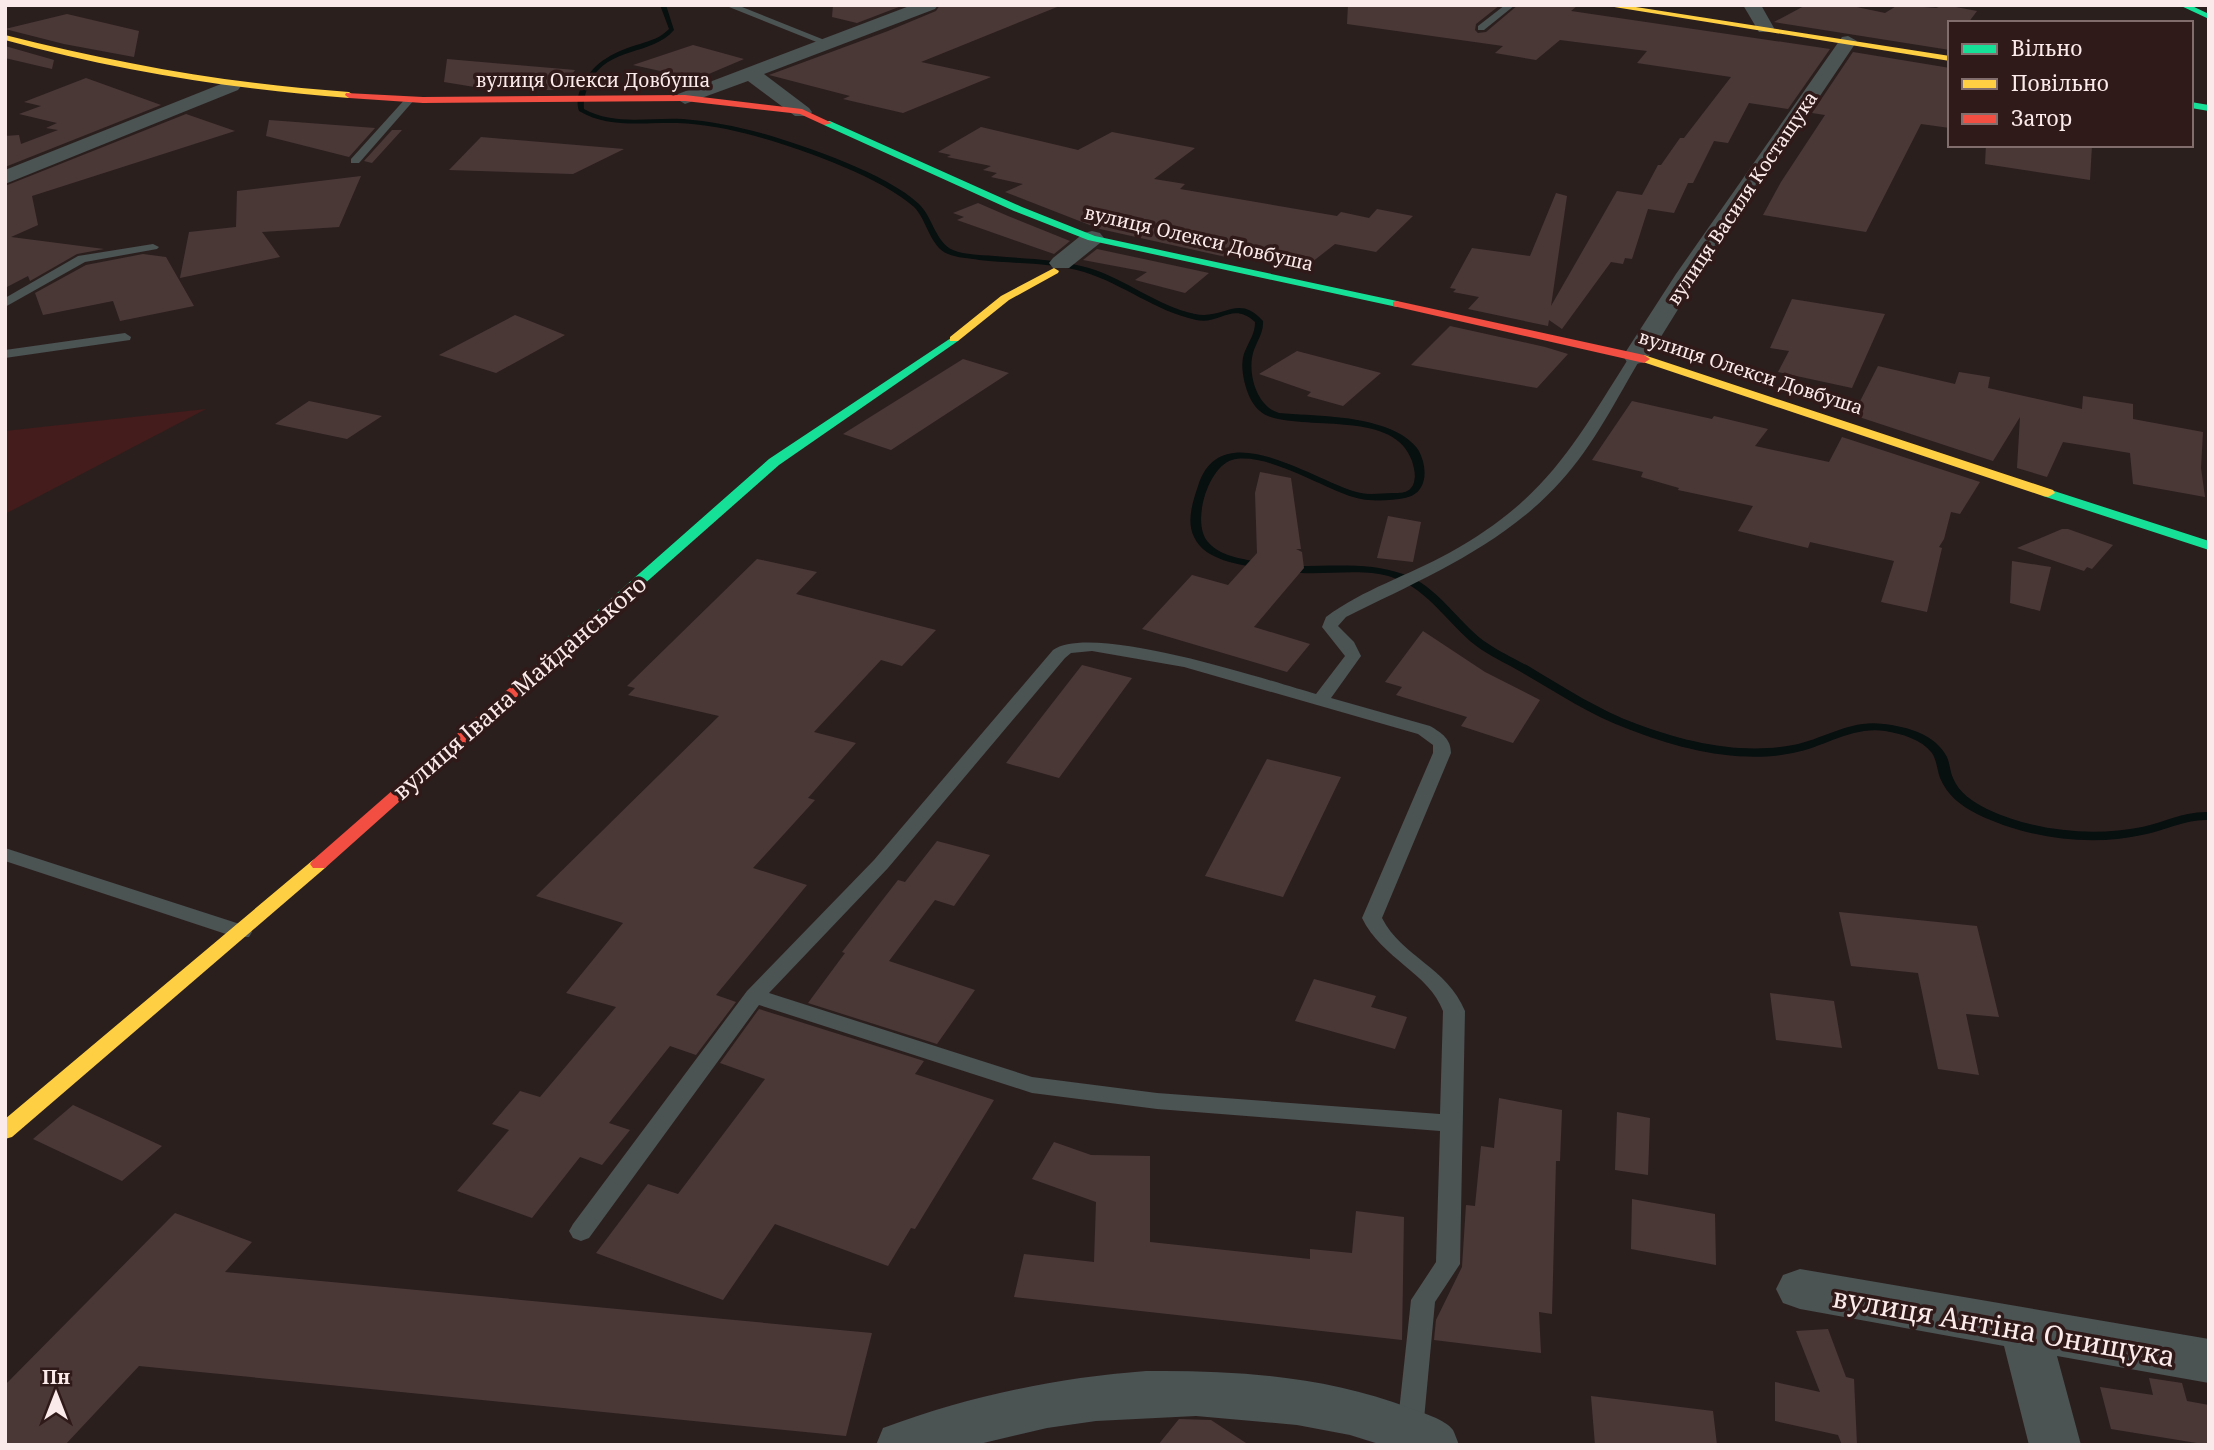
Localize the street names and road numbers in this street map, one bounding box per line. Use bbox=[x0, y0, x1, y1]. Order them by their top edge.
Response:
street label: вулиця Олекси Довбуша bbox=[476, 67, 710, 93]
street label: вулиця Василя Костащука bbox=[1661, 86, 1823, 310]
street label: вулиця Олекси Довбуша bbox=[1082, 199, 1316, 277]
street label: вулиця Олекси Довбуша bbox=[1635, 323, 1867, 421]
street label: вулиця Івана Майданського bbox=[385, 568, 653, 806]
street label: вулиця Антіна Онищука bbox=[1830, 1277, 2178, 1375]

